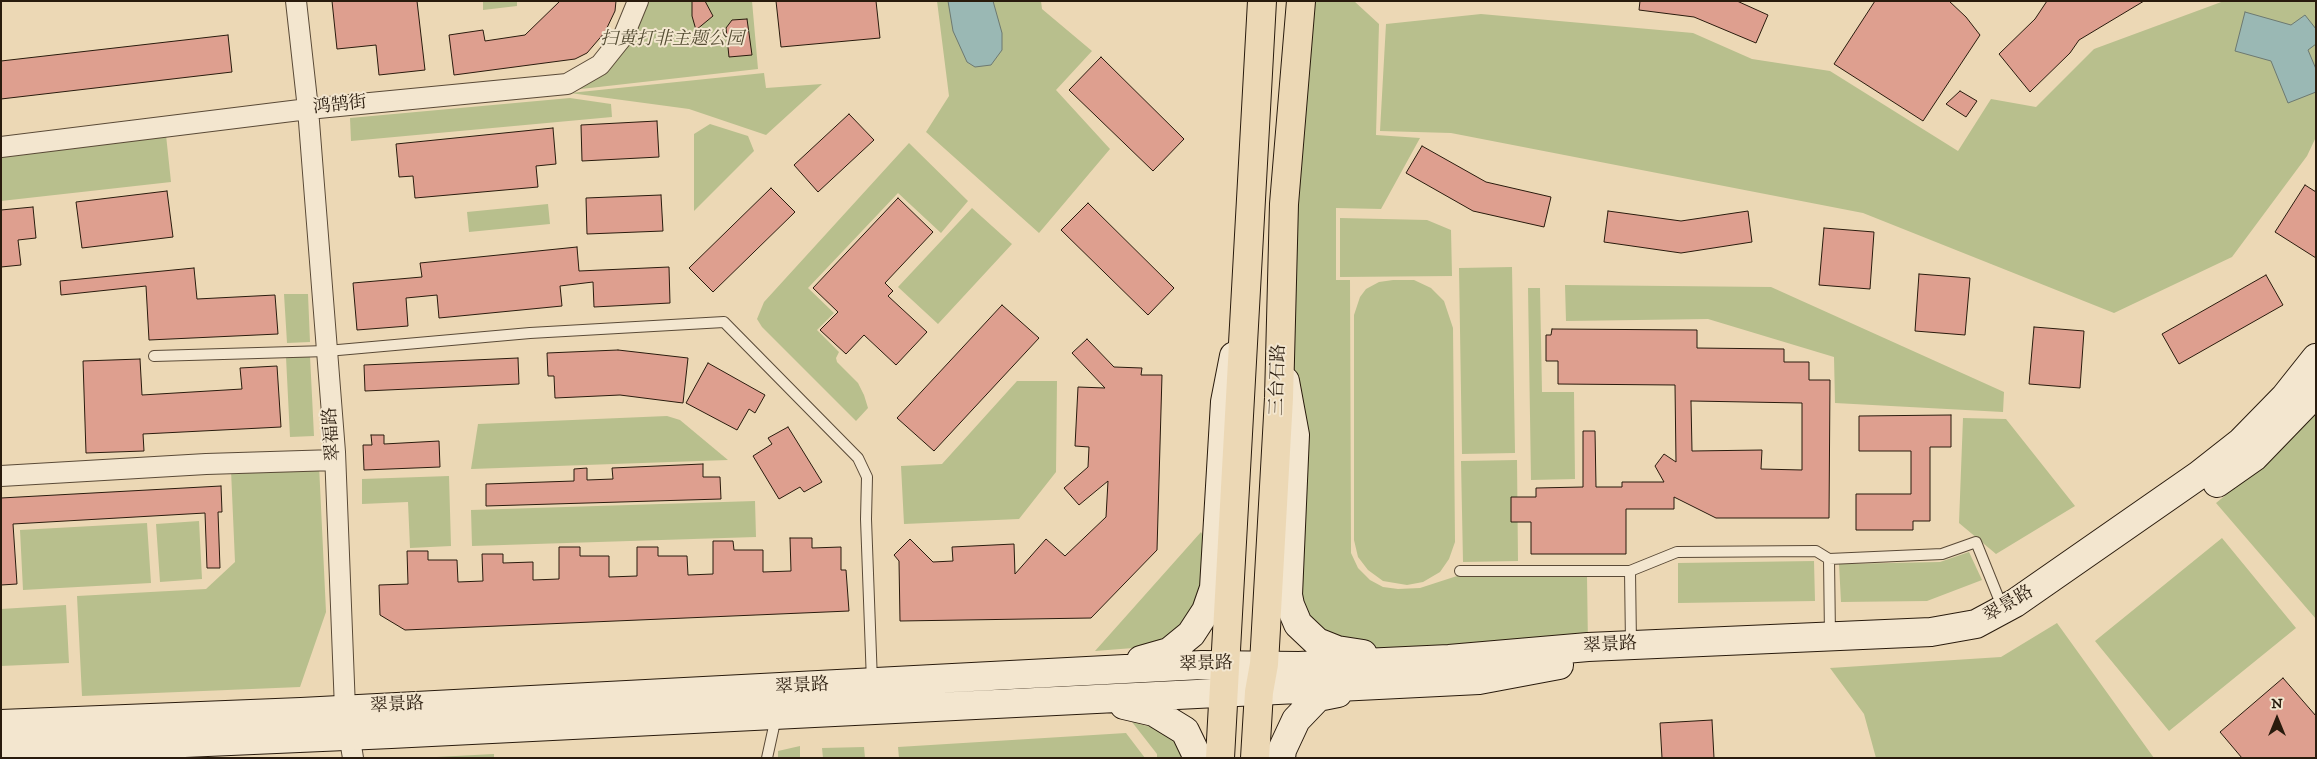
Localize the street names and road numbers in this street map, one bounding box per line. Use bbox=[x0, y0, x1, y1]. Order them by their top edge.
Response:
street label: 鸿鹄街 bbox=[312, 92, 368, 120]
street label: 三台石路 bbox=[1267, 344, 1291, 416]
street label: 翠福路 bbox=[320, 406, 346, 462]
street label: 翠景路 bbox=[1980, 582, 2038, 628]
street label: 翠景路 bbox=[1582, 634, 1638, 658]
street label: 翠景路 bbox=[1179, 653, 1233, 677]
street label: 翠景路 bbox=[774, 675, 830, 699]
street label: 翠景路 bbox=[369, 694, 425, 718]

